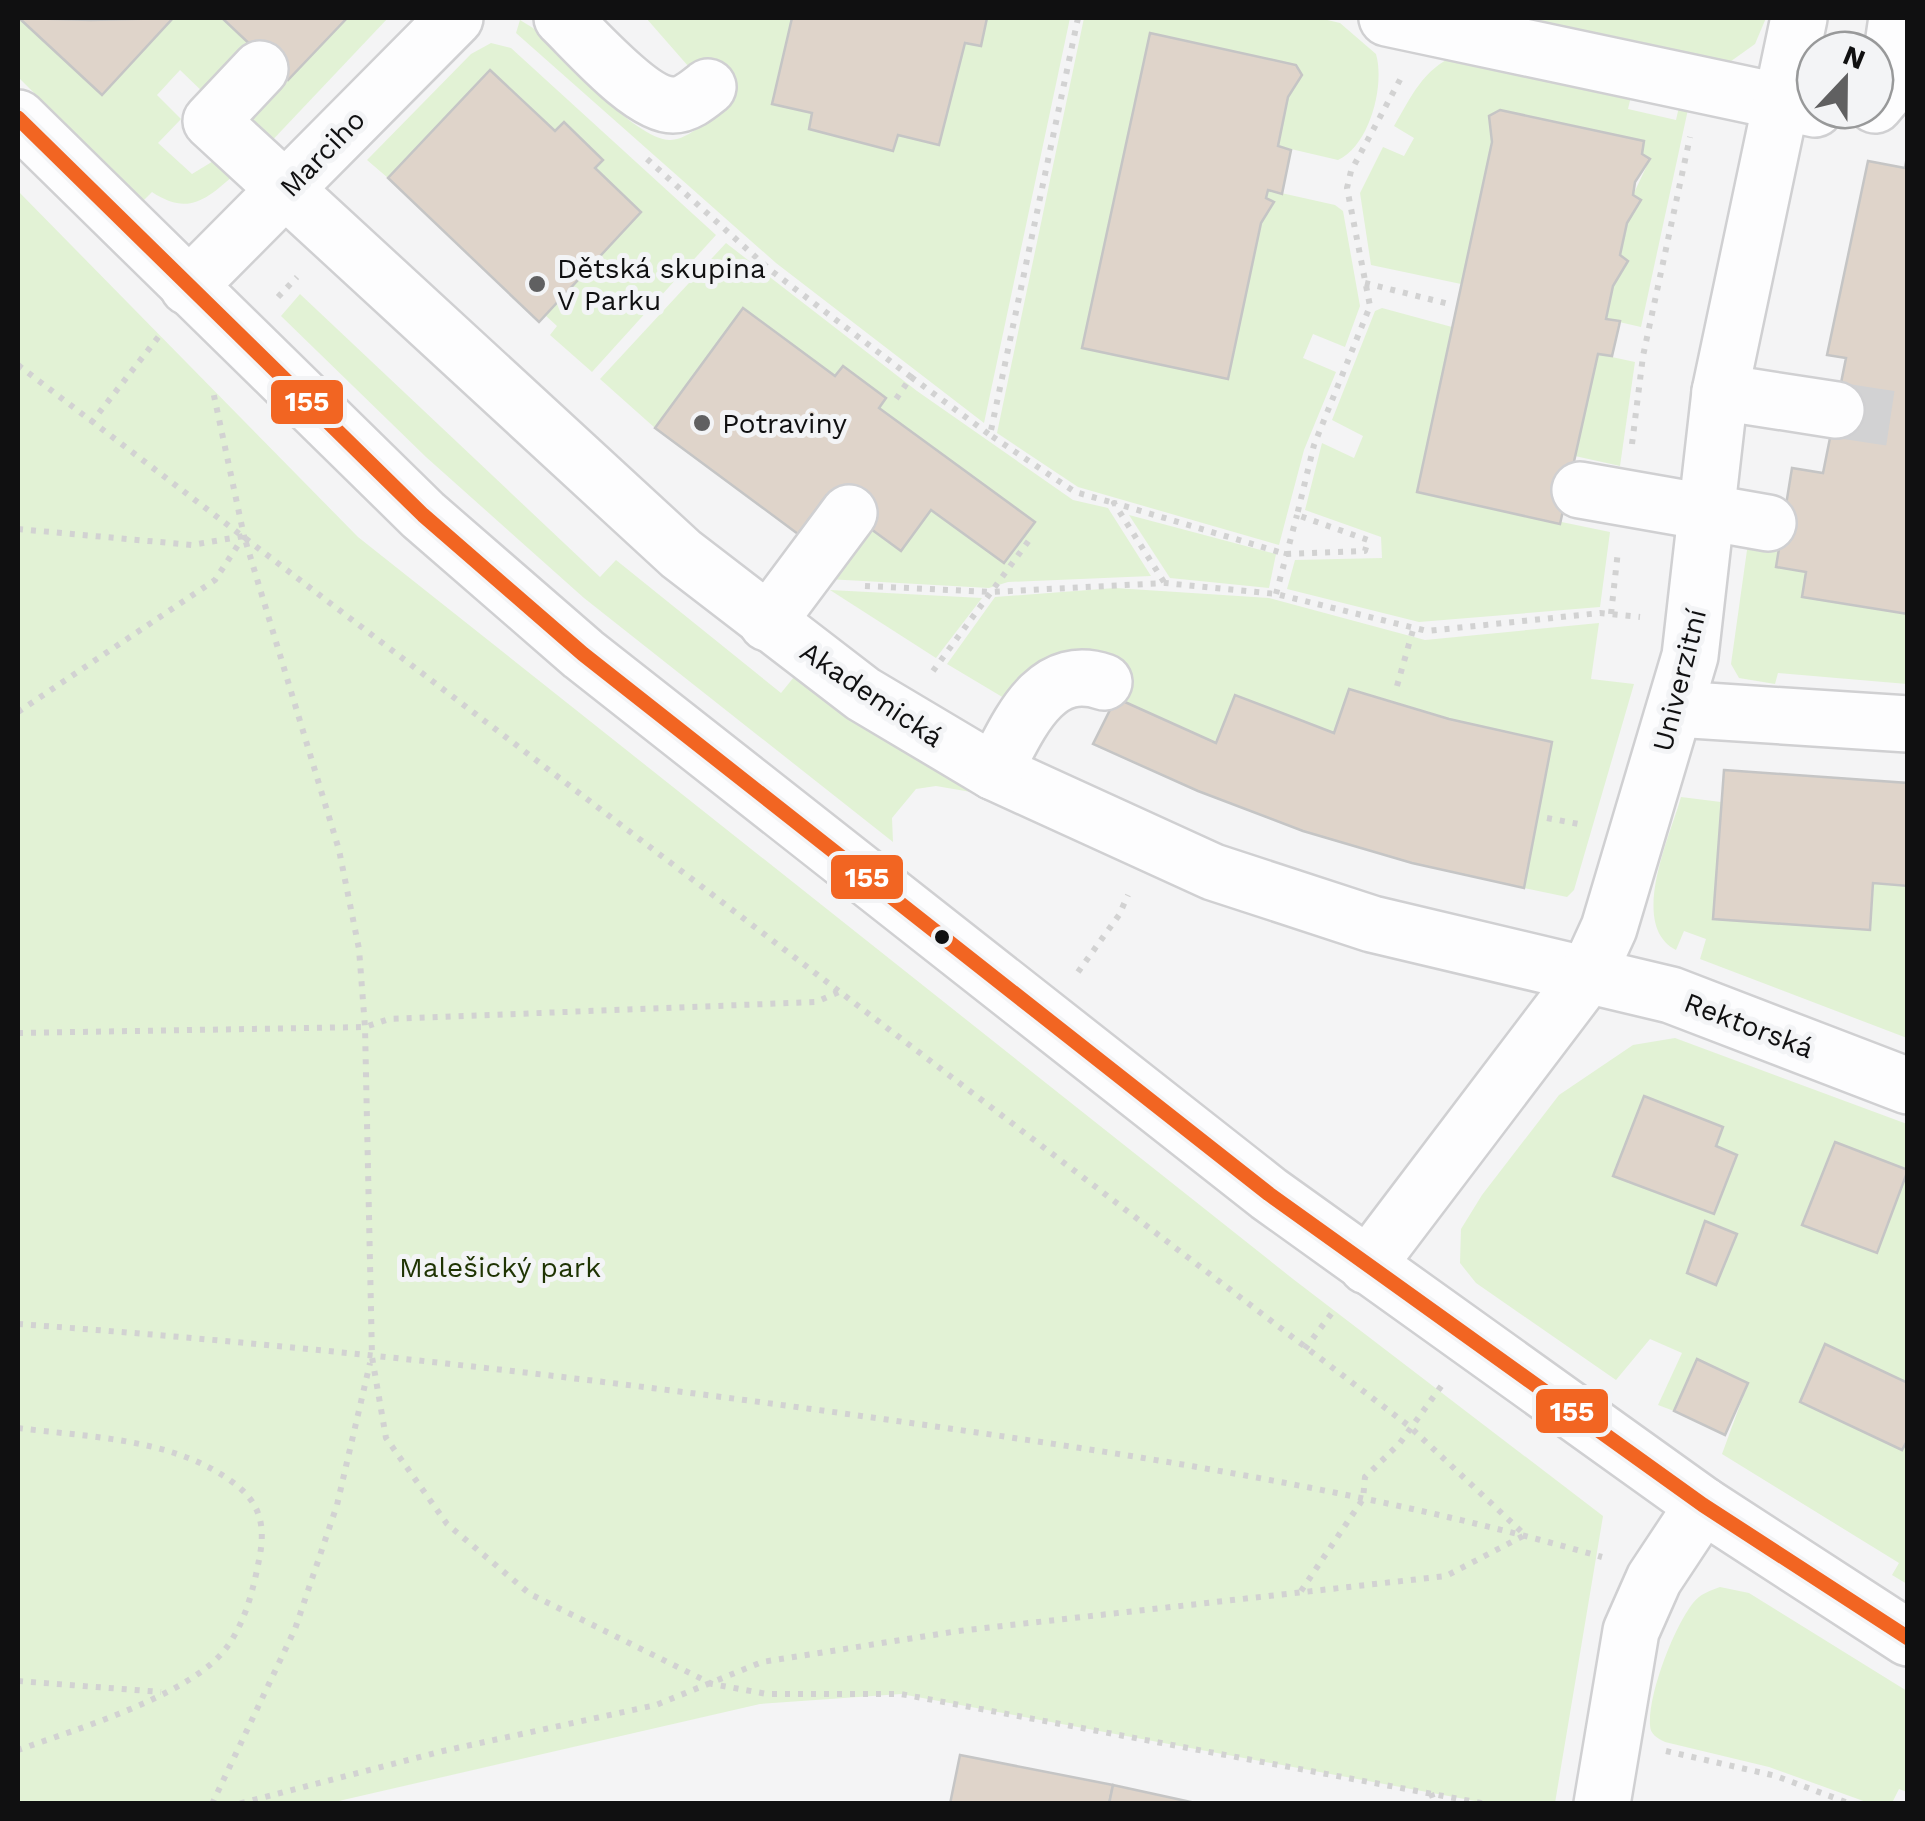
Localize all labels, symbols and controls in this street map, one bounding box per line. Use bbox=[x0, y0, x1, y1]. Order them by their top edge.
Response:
north arrow bbox=[1795, 30, 1895, 130]
text: N bbox=[1838, 38, 1870, 76]
street label: Marciho bbox=[273, 103, 372, 204]
place label: Dětská skupina V Parku bbox=[557, 252, 766, 317]
marker: Dětská skupina V Parku bbox=[526, 273, 548, 295]
line badge: 155 bbox=[269, 378, 345, 426]
text: 155 bbox=[285, 385, 329, 418]
place label: Potraviny bbox=[722, 407, 847, 440]
marker: Potraviny bbox=[691, 412, 713, 434]
street label: Univerzitní bbox=[1646, 606, 1713, 755]
street label: Akademická bbox=[794, 635, 949, 754]
line badge: 155 bbox=[829, 853, 905, 901]
text: 155 bbox=[845, 861, 889, 894]
unlabelled marker bbox=[932, 927, 952, 947]
street label: Rektorská bbox=[1680, 986, 1818, 1065]
park label: Malešický park bbox=[399, 1251, 601, 1284]
line badge: 155 bbox=[1534, 1387, 1610, 1435]
text: 155 bbox=[1550, 1395, 1594, 1428]

